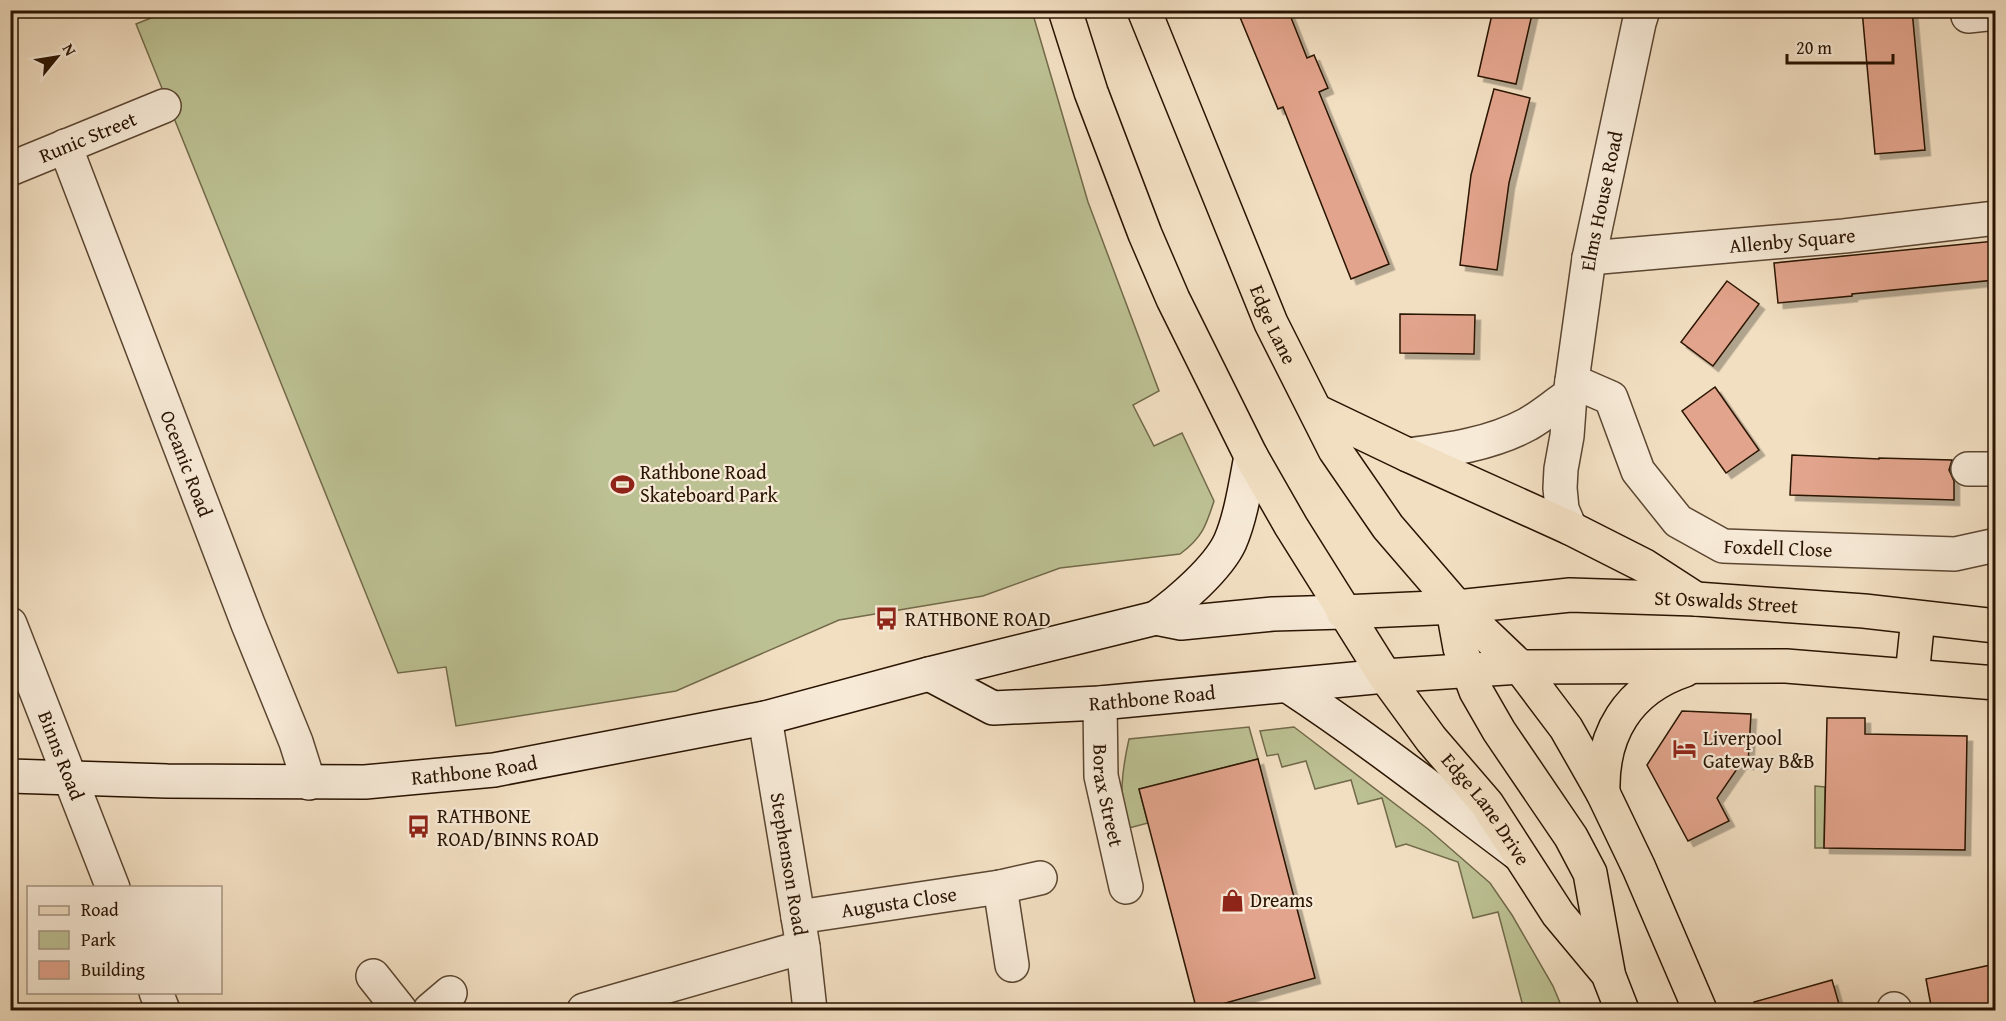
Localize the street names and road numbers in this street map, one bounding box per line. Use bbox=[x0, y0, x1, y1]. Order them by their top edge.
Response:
street label: Runic Street bbox=[34, 104, 141, 170]
street label: Elms House Road bbox=[1572, 128, 1630, 273]
street label: Allenby Square bbox=[1728, 220, 1857, 260]
street label: Edge Lane bbox=[1243, 280, 1304, 369]
street label: Oceanic Road bbox=[153, 406, 221, 521]
street label: Foxdell Close bbox=[1723, 531, 1833, 564]
street label: St Oswalds Street bbox=[1654, 583, 1799, 620]
street label: Rathbone Road bbox=[1088, 677, 1217, 717]
street label: Binns Road bbox=[31, 706, 92, 804]
street label: Borax Street bbox=[1087, 744, 1131, 849]
street label: Edge Lane Drive bbox=[1435, 746, 1538, 871]
street label: Rathbone Road bbox=[410, 747, 540, 792]
street label: Stephenson Road bbox=[764, 790, 816, 938]
street label: Augusta Close bbox=[839, 879, 959, 924]

